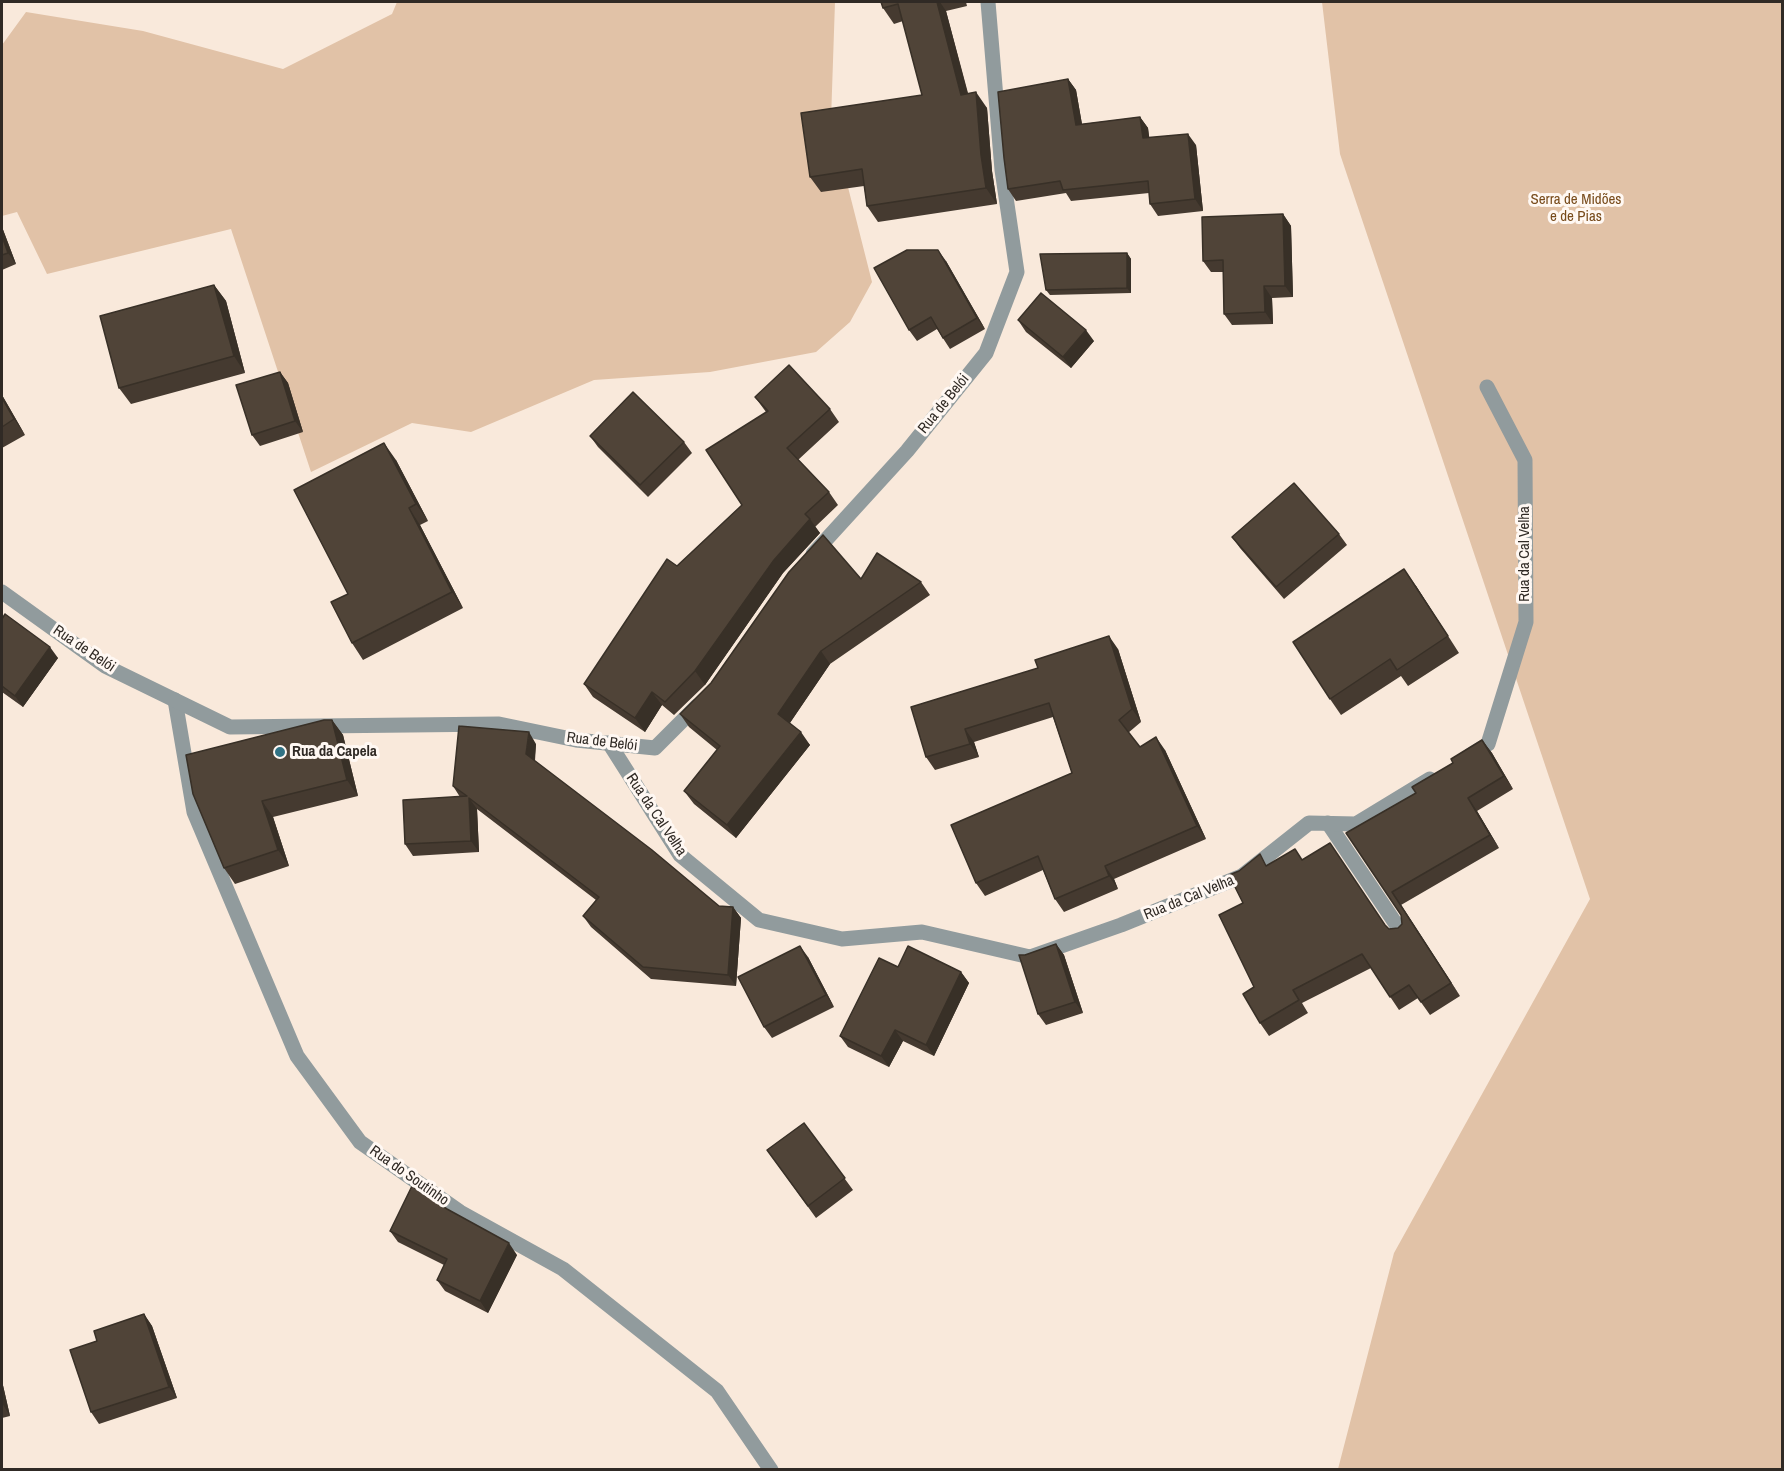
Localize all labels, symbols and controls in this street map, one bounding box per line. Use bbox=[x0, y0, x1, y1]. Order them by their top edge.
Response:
park label: Serra de Midões e de Pias bbox=[1531, 191, 1621, 226]
street label: Rua de Belói bbox=[915, 371, 973, 437]
street label: Rua da Cal Velha bbox=[1516, 506, 1534, 602]
street label: Rua de Belói bbox=[49, 622, 119, 676]
street label: Rua de Belói bbox=[566, 729, 638, 755]
place label: Rua da Capela bbox=[292, 743, 377, 761]
marker: Rua da Capela bbox=[273, 745, 287, 759]
street label: Rua da Cal Velha bbox=[622, 770, 690, 860]
street label: Rua da Cal Velha bbox=[1141, 872, 1237, 924]
street label: Rua do Soutinho bbox=[366, 1142, 452, 1210]

